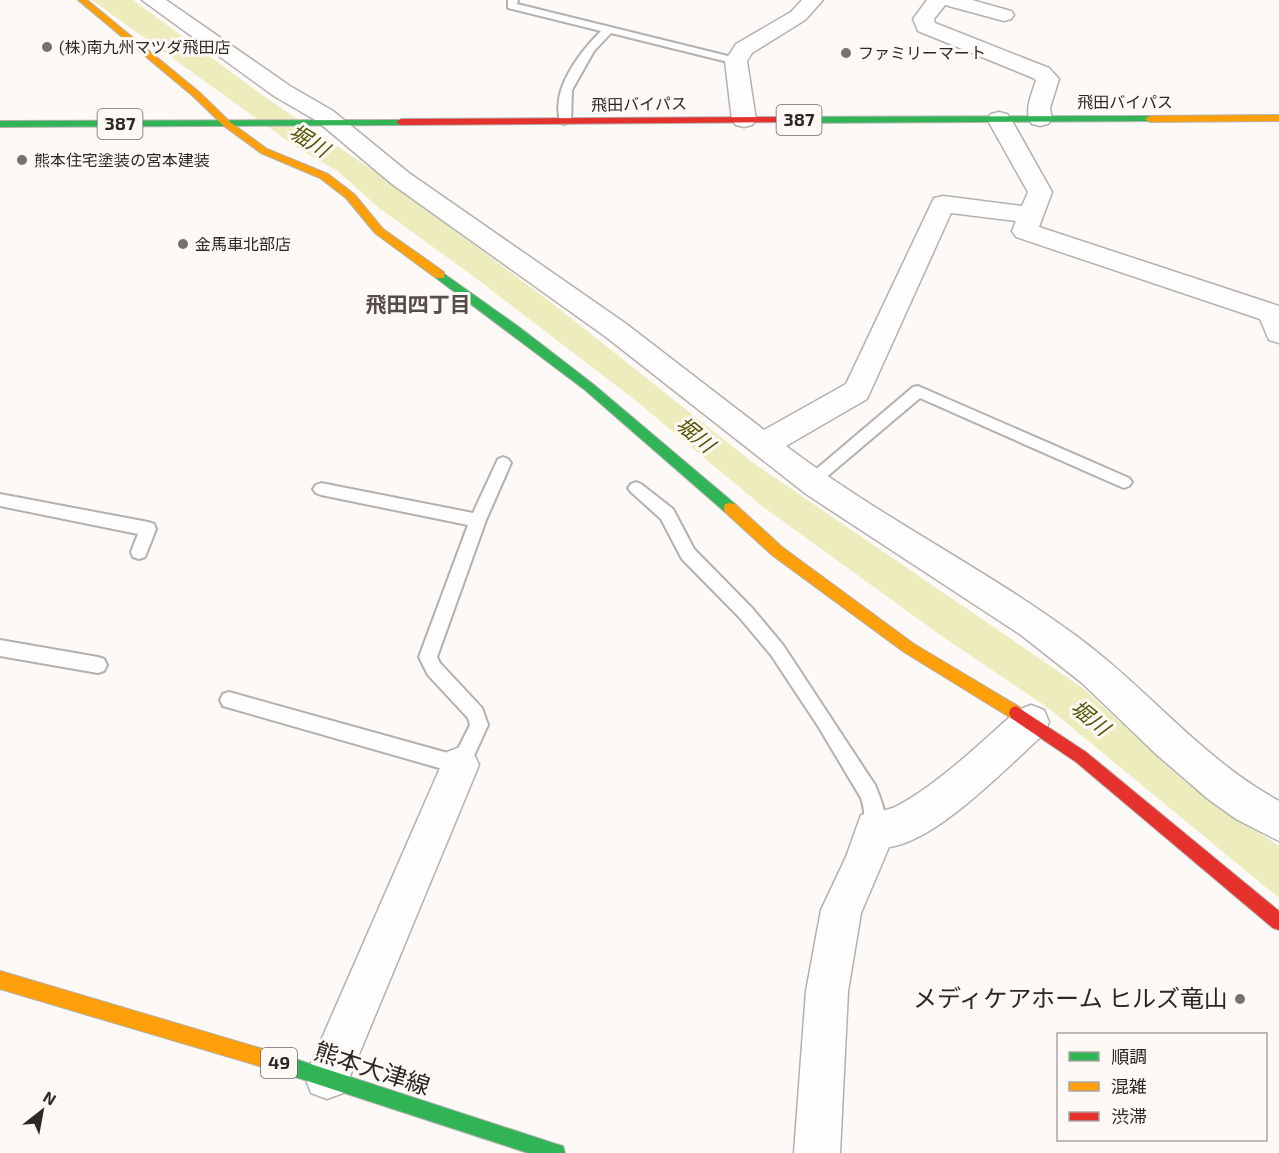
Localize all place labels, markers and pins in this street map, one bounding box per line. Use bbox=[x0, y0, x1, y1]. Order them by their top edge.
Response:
place label: (株)南九州マツダ飛田店 bbox=[59, 37, 231, 56]
marker: (株)南九州マツダ飛田店 bbox=[40, 40, 54, 54]
place label: ファミリーマート bbox=[858, 43, 986, 62]
marker: ファミリーマート bbox=[839, 46, 853, 60]
place label: 熊本住宅塗装の宮本建装 bbox=[34, 150, 210, 169]
marker: 熊本住宅塗装の宮本建装 bbox=[15, 153, 29, 167]
place label: 金馬車北部店 bbox=[195, 234, 291, 253]
marker: 金馬車北部店 bbox=[176, 237, 190, 251]
place label: メディケアホーム ヒルズ竜山 bbox=[913, 983, 1228, 1012]
marker: メディケアホーム ヒルズ竜山 bbox=[1233, 992, 1247, 1006]

